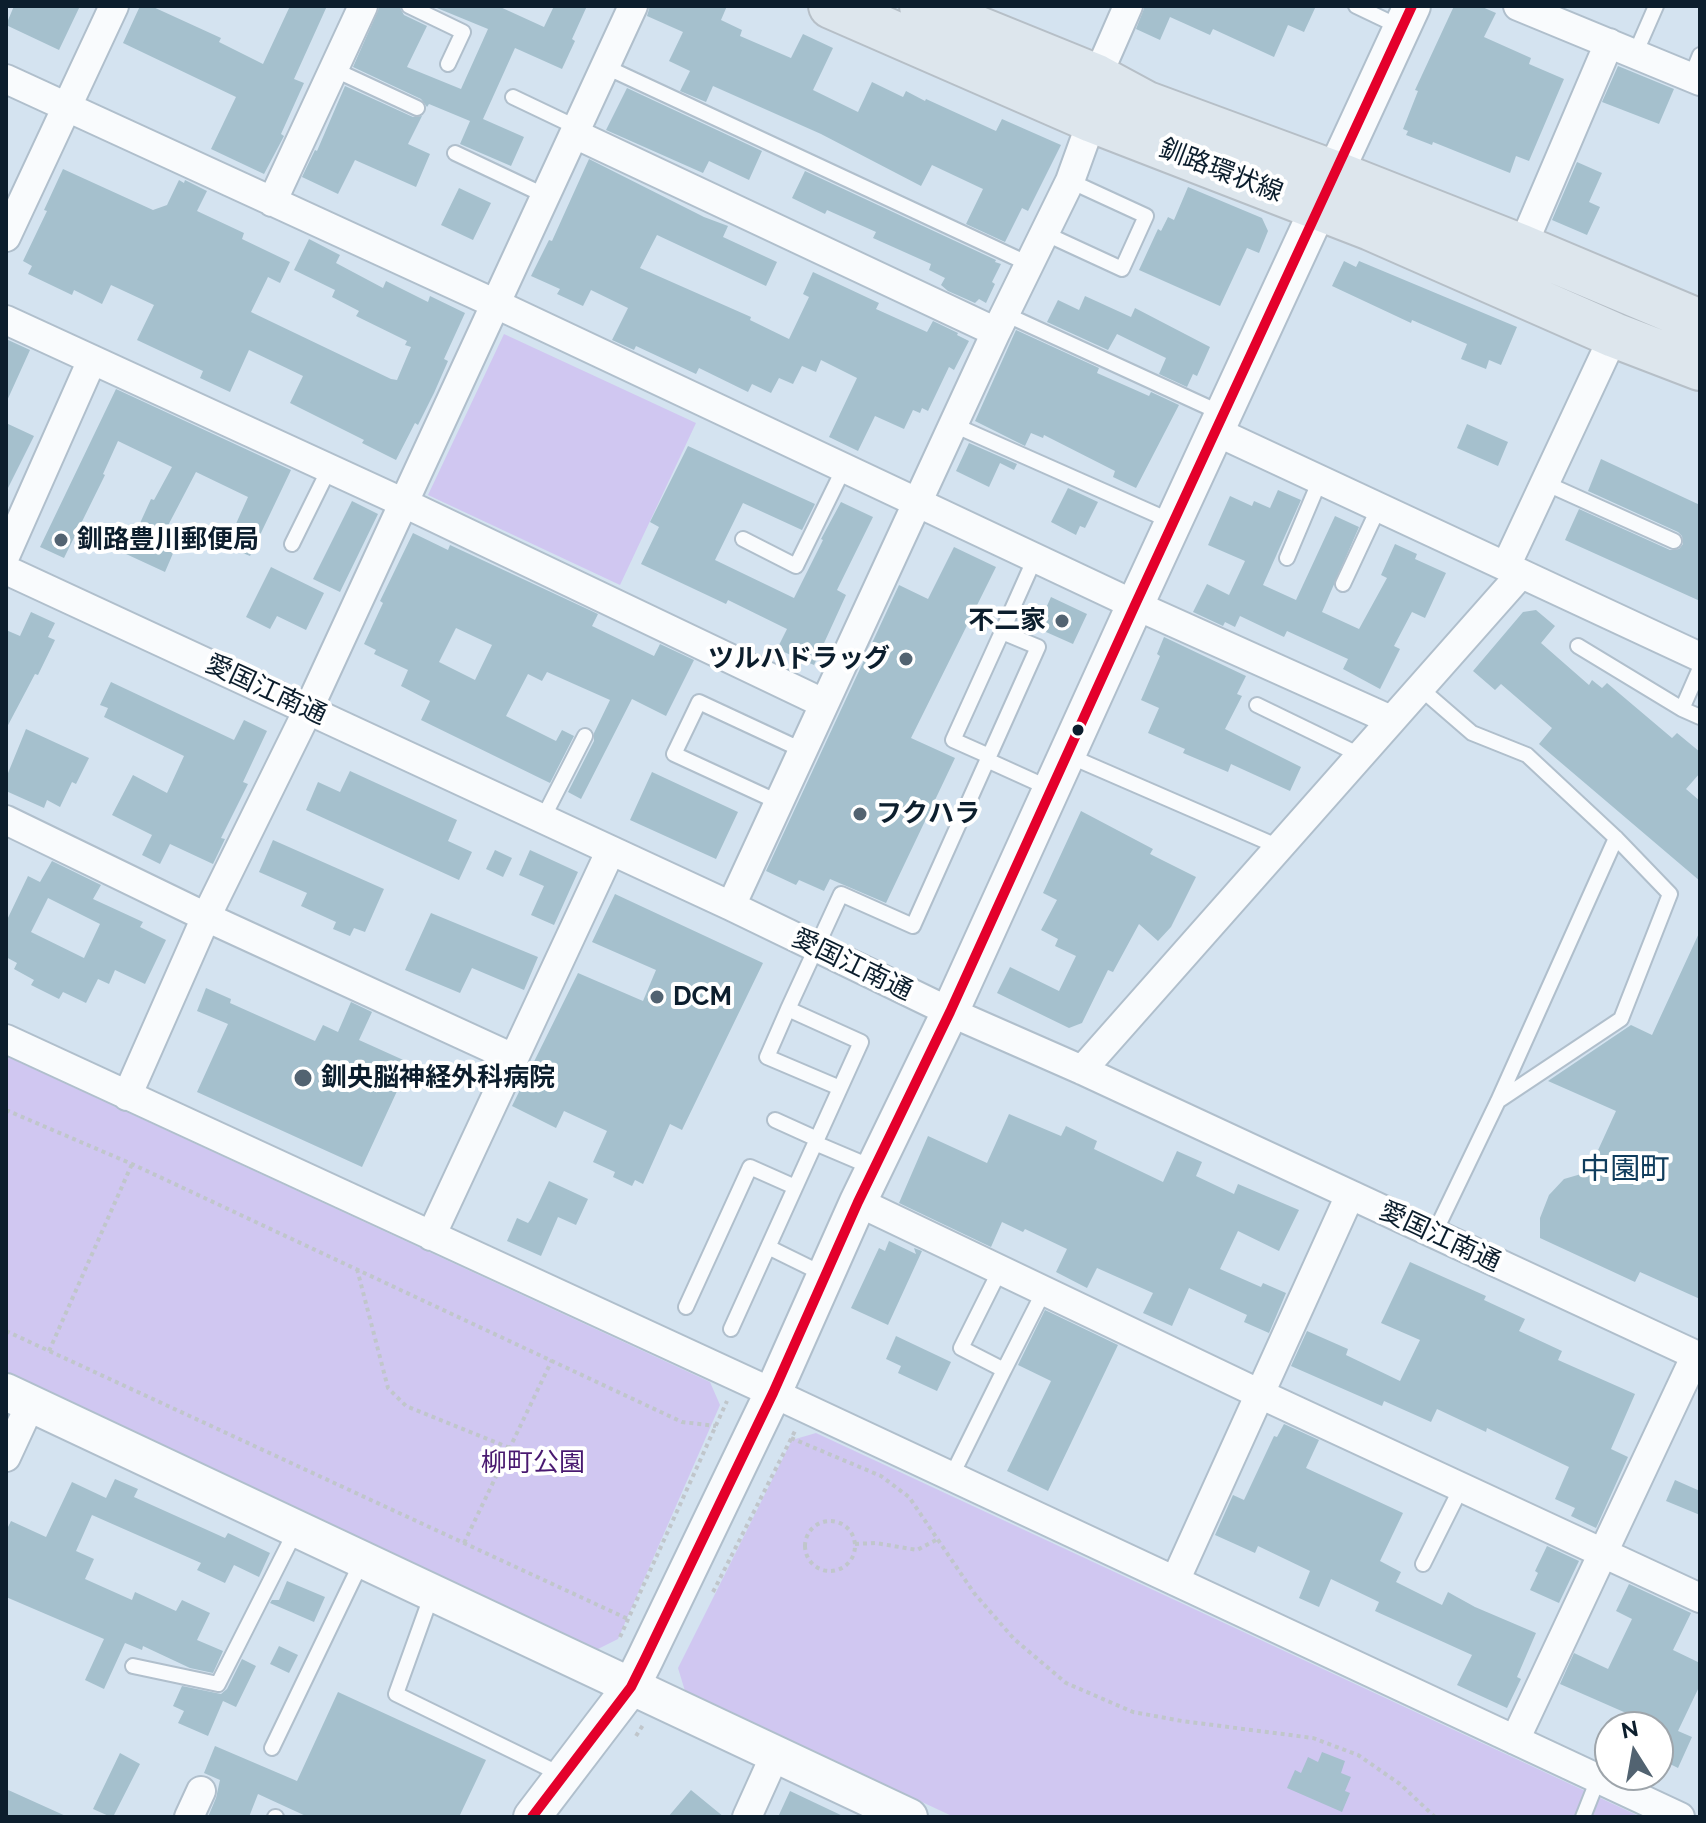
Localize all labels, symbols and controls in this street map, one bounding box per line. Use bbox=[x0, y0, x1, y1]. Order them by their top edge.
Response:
street label: 釧路環状線 bbox=[1155, 133, 1287, 209]
place label: 釧路豊川郵便局 bbox=[77, 524, 259, 556]
marker: 釧路豊川郵便局 bbox=[52, 531, 70, 549]
place label: 不二家 bbox=[968, 605, 1046, 637]
marker: 不二家 bbox=[1053, 612, 1071, 630]
place label: ツルハドラッグ bbox=[708, 643, 890, 675]
street label: 愛国江南通 bbox=[200, 648, 332, 732]
marker: ツルハドラッグ bbox=[897, 650, 915, 668]
unlabelled marker bbox=[1070, 722, 1086, 738]
place label: フクハラ bbox=[876, 798, 980, 830]
marker: フクハラ bbox=[851, 805, 869, 823]
street label: 愛国江南通 bbox=[787, 922, 917, 1008]
place label: DCM bbox=[673, 981, 732, 1013]
marker: DCM bbox=[648, 988, 666, 1006]
place label: 釧央脳神経外科病院 bbox=[321, 1062, 555, 1094]
marker: 釧央脳神経外科病院 bbox=[292, 1067, 314, 1089]
district label: 中園町 bbox=[1580, 1152, 1670, 1188]
street label: 愛国江南通 bbox=[1374, 1195, 1506, 1279]
park label: 柳町公園 bbox=[481, 1447, 585, 1479]
north arrow bbox=[1594, 1711, 1674, 1791]
text: N bbox=[1619, 1715, 1641, 1744]

